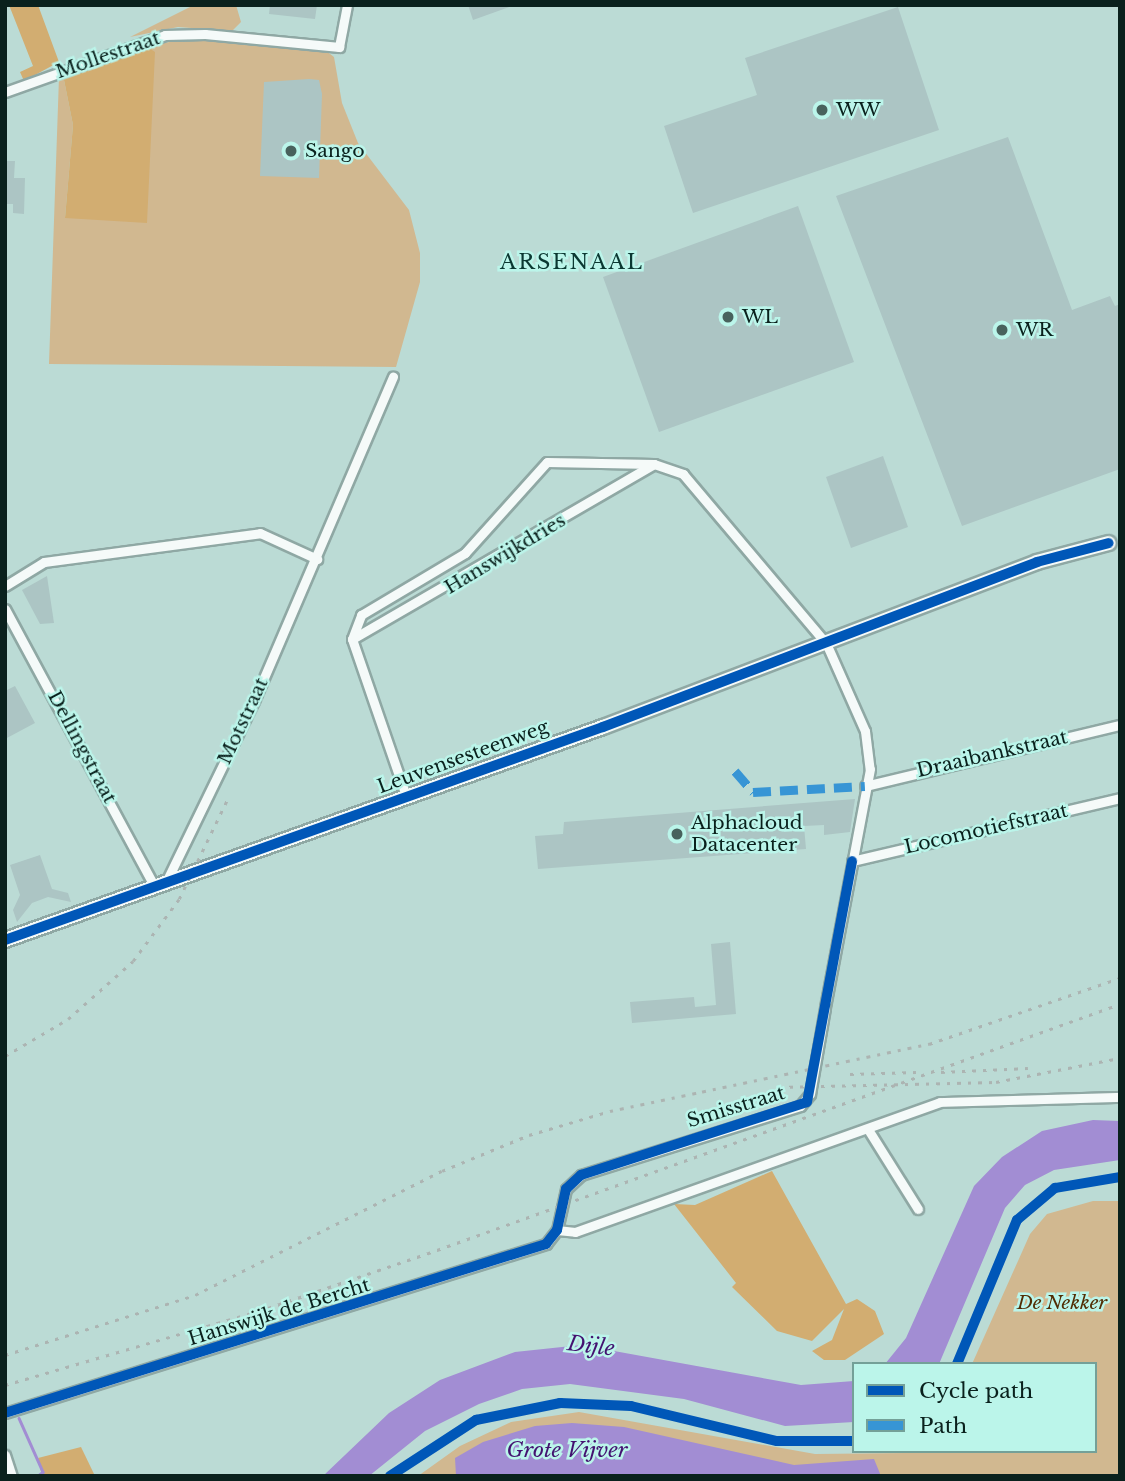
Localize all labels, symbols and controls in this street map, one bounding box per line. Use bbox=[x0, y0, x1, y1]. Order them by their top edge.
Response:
street label: Mollestraat bbox=[53, 26, 163, 84]
place label: WW bbox=[836, 99, 881, 121]
marker: WW bbox=[814, 102, 830, 118]
place label: Sango bbox=[305, 140, 365, 162]
marker: Sango bbox=[283, 143, 299, 159]
district label: ARSENAAL bbox=[501, 249, 643, 275]
place label: WL bbox=[742, 306, 778, 328]
marker: WL bbox=[720, 309, 736, 325]
place label: WR bbox=[1016, 319, 1053, 341]
marker: WR bbox=[994, 322, 1010, 338]
street label: Hanswijkdries bbox=[440, 509, 570, 599]
street label: Motstraat bbox=[213, 674, 273, 768]
street label: Dellingstraat bbox=[43, 687, 121, 807]
street label: Leuvensesteenweg bbox=[374, 715, 552, 799]
street label: Draaibankstraat bbox=[914, 726, 1070, 782]
street label: Locomotiefstraat bbox=[902, 799, 1070, 859]
place label: Alphacloud Datacenter bbox=[691, 812, 803, 856]
marker: Alphacloud Datacenter bbox=[669, 826, 685, 842]
street label: Smisstraat bbox=[684, 1081, 788, 1133]
street label: Hanswijk de Bercht bbox=[185, 1273, 373, 1351]
park label: De Nekker bbox=[1017, 1292, 1107, 1314]
water label: Dijle bbox=[566, 1331, 616, 1361]
legend bbox=[852, 1362, 1097, 1453]
text: Cycle path bbox=[919, 1378, 1033, 1404]
text: Path bbox=[919, 1413, 967, 1439]
water label: Grote Vijver bbox=[507, 1437, 627, 1463]

